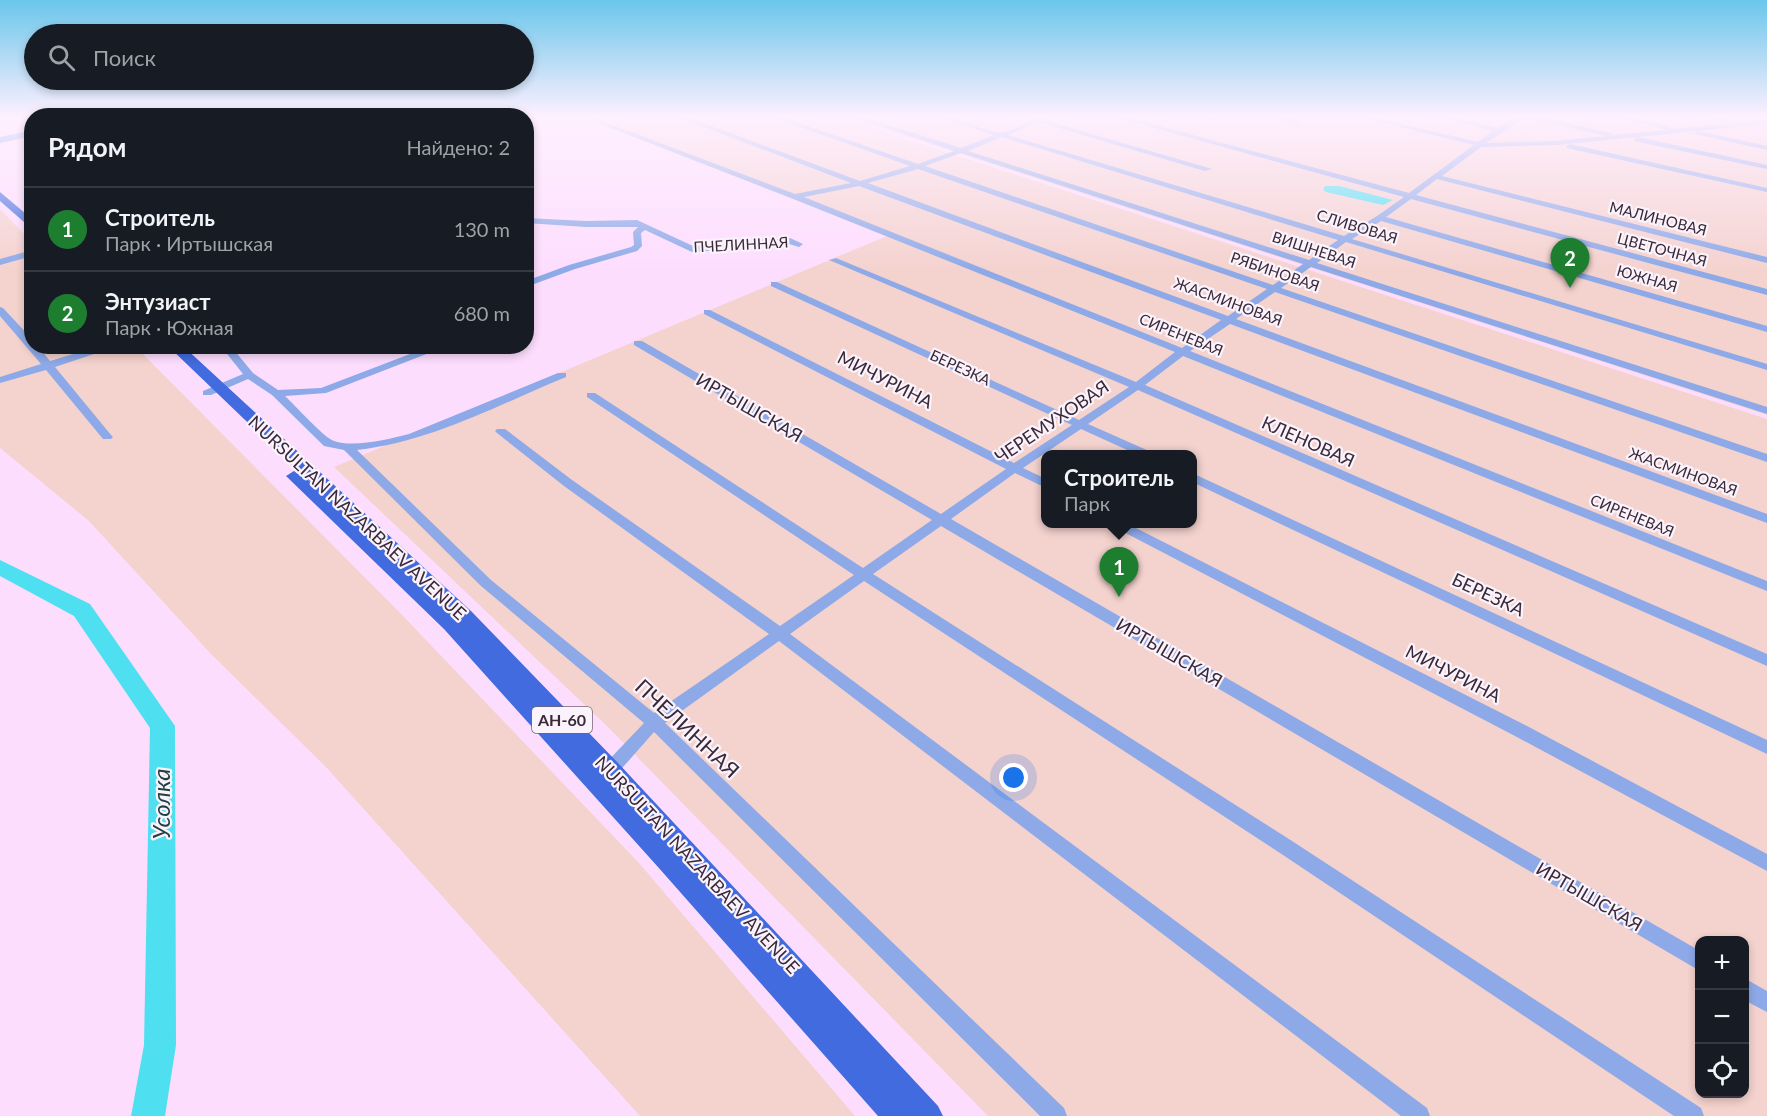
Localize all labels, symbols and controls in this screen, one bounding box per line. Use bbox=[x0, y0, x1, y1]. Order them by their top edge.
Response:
search box bbox=[24, 24, 534, 90]
icon: search bbox=[45, 41, 78, 74]
text: Поиск bbox=[93, 44, 156, 71]
text: Рядом bbox=[48, 131, 126, 163]
text: Найдено: 2 bbox=[407, 135, 510, 159]
street label: МАЛИНОВАЯ bbox=[1608, 197, 1709, 239]
text: Строитель bbox=[105, 204, 215, 231]
street label: СЛИВОВАЯ bbox=[1315, 205, 1400, 247]
text: 1 bbox=[62, 217, 73, 241]
text: 130 m bbox=[454, 217, 510, 241]
street label: ВИШНЕВАЯ bbox=[1270, 227, 1358, 271]
street label: ЦВЕТОЧНАЯ bbox=[1616, 228, 1709, 270]
text: Парк · Иртышская bbox=[105, 231, 273, 255]
street label: ПЧЕЛИННАЯ bbox=[693, 233, 789, 255]
pin: 2 bbox=[1550, 238, 1590, 288]
street label: РЯБИНОВАЯ bbox=[1229, 247, 1322, 295]
street label: ЮЖНАЯ bbox=[1615, 261, 1680, 295]
street label: ЖАСМИНОВАЯ bbox=[1172, 273, 1285, 329]
text: Энтузиаст bbox=[105, 288, 211, 315]
text: 2 bbox=[62, 301, 73, 325]
text: 680 m bbox=[454, 301, 510, 325]
street label: СИРЕНЕВАЯ bbox=[1137, 309, 1226, 359]
text: Парк · Южная bbox=[105, 315, 234, 339]
street label: БЕРЕЗКА bbox=[927, 345, 994, 389]
street label: МИЧУРИНА bbox=[834, 346, 938, 413]
street label: ИРТЫШСКАЯ bbox=[692, 368, 807, 446]
street label: ЧЕРЕМУХОВАЯ bbox=[990, 375, 1113, 467]
street label: NURSULTAN NAZARBAEV AVENUE bbox=[244, 410, 471, 624]
street label: КЛЕНОВАЯ bbox=[1259, 411, 1358, 471]
street label: ЖАСМИНОВАЯ bbox=[1627, 443, 1740, 499]
popup bbox=[1041, 450, 1197, 528]
text: Строитель bbox=[1064, 464, 1174, 491]
street label: СИРЕНЕВАЯ bbox=[1588, 490, 1677, 540]
text: Парк bbox=[1064, 491, 1110, 515]
pin: 1 bbox=[1100, 548, 1138, 597]
street label: БЕРЕЗКА bbox=[1449, 568, 1529, 621]
street label: ИРТЫШСКАЯ bbox=[1112, 613, 1227, 691]
street label: МИЧУРИНА bbox=[1402, 640, 1506, 707]
street label: ПЧЕЛИННАЯ bbox=[631, 673, 745, 782]
road number: АН-60 bbox=[532, 707, 592, 733]
street label: NURSULTAN NAZARBAEV AVENUE bbox=[591, 751, 805, 978]
your location bbox=[999, 763, 1028, 792]
water label: Усолка bbox=[146, 769, 175, 839]
street label: ИРТЫШСКАЯ bbox=[1532, 857, 1647, 935]
map controls bbox=[1695, 936, 1749, 1098]
button: + bbox=[1695, 936, 1749, 990]
button: − bbox=[1695, 990, 1749, 1044]
button: locate bbox=[1695, 1044, 1749, 1098]

